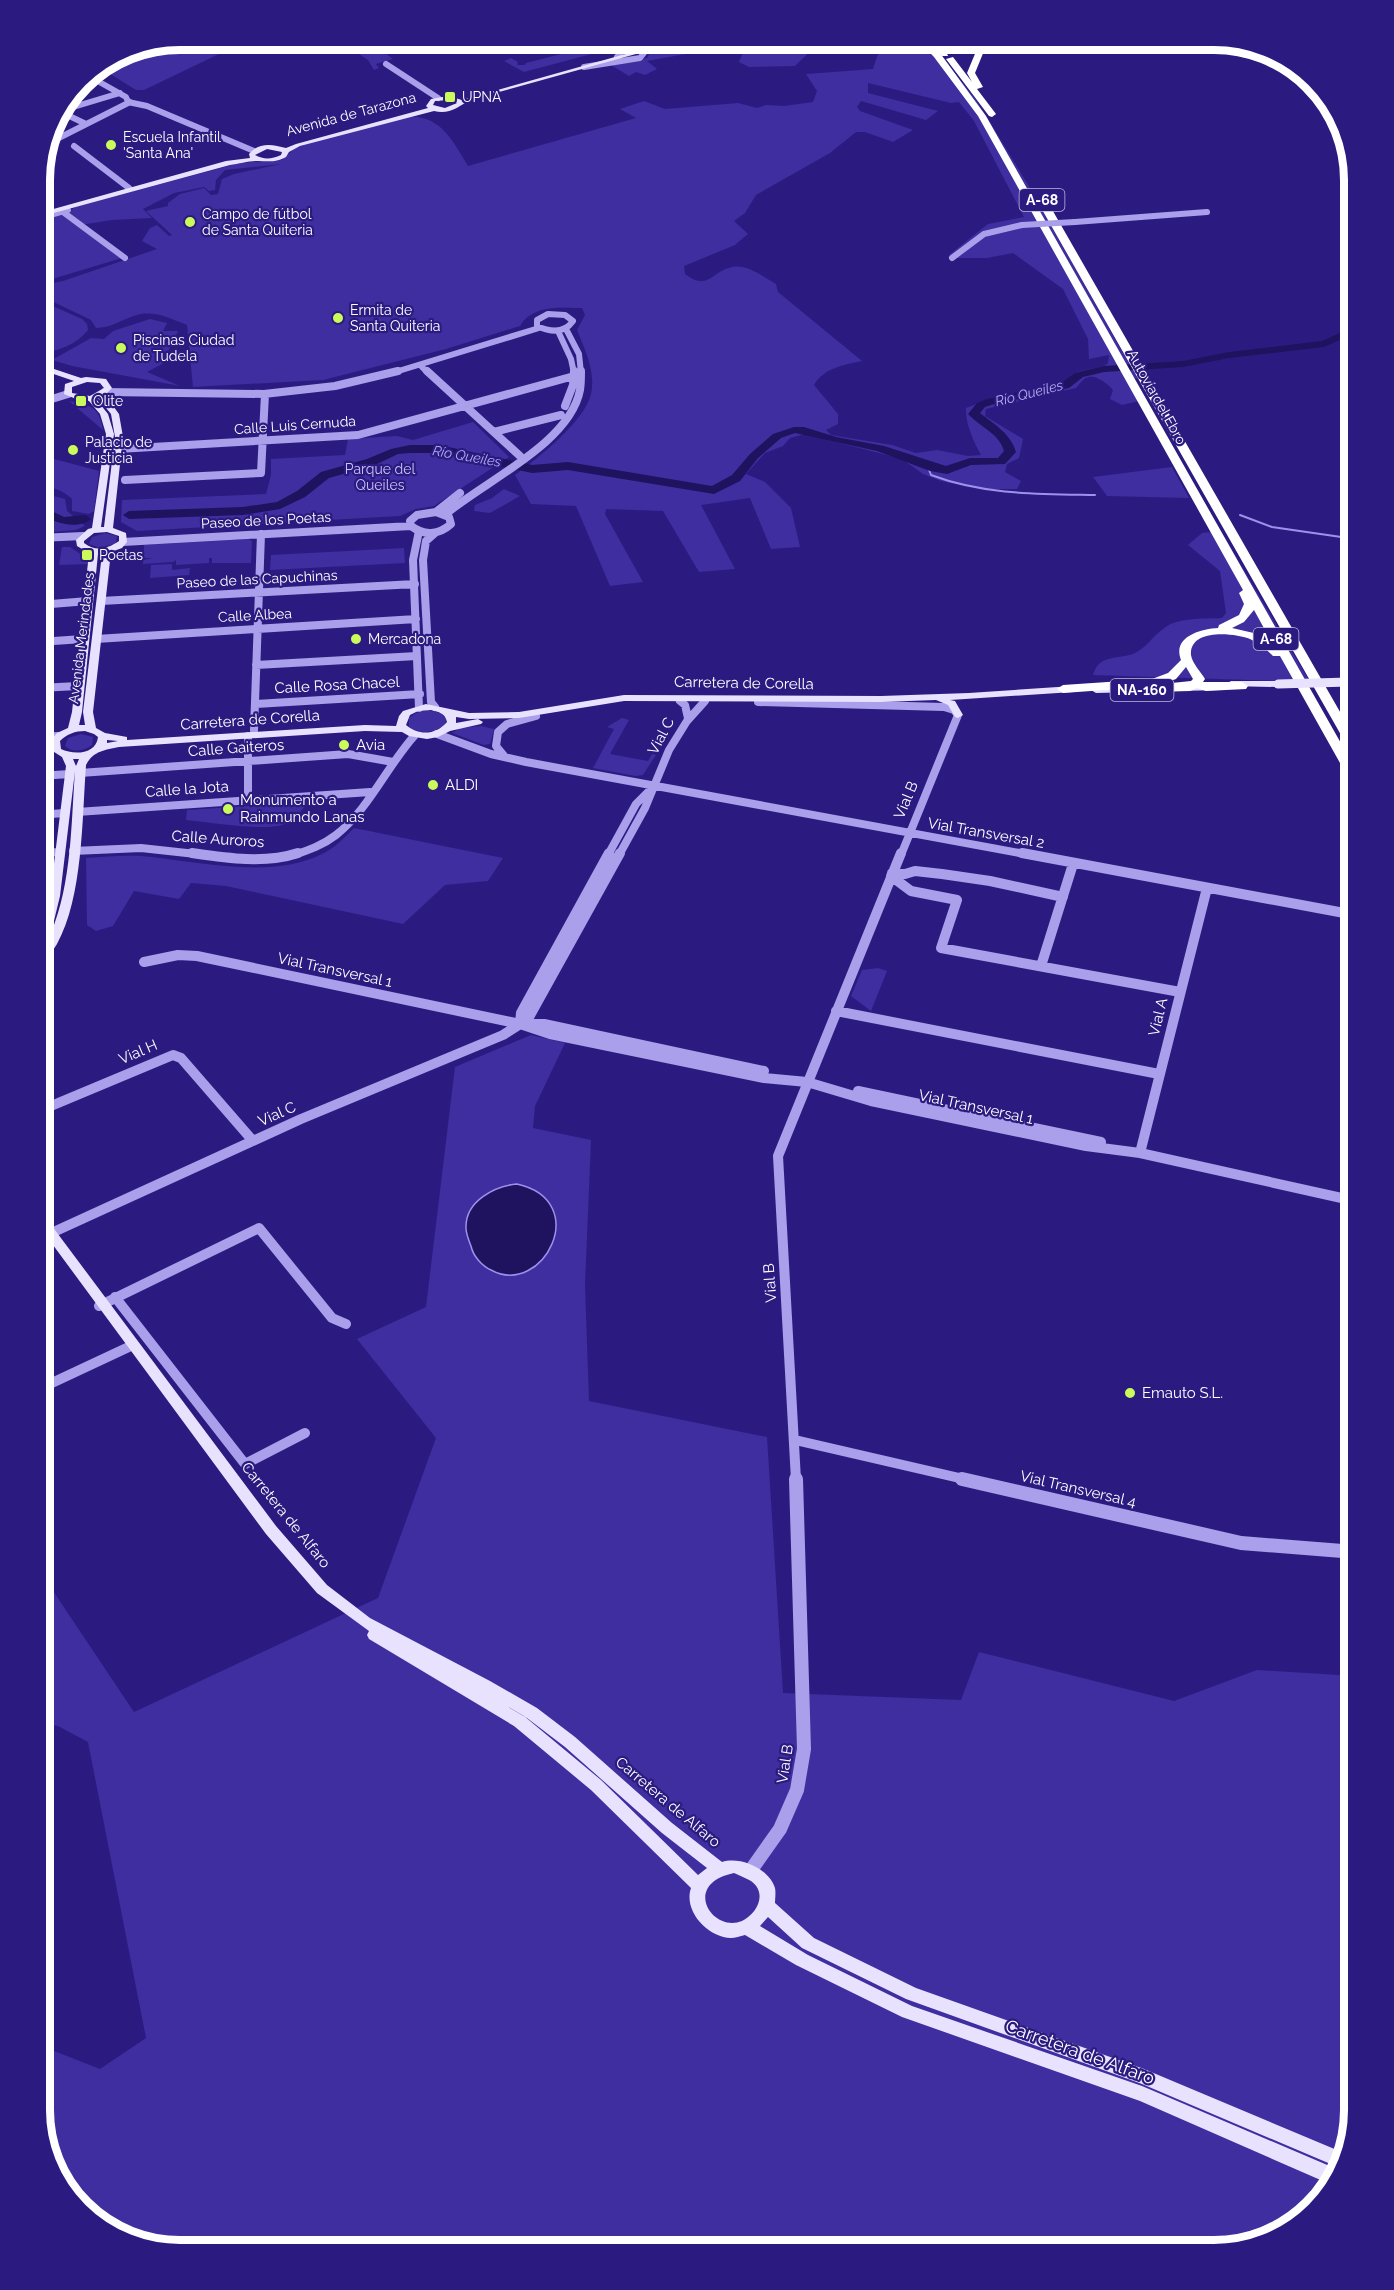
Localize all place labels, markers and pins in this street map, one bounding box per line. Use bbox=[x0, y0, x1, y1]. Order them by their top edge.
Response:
place label: UPNA bbox=[462, 89, 502, 105]
marker: UPNA bbox=[443, 90, 457, 104]
place label: Escuela Infantil 'Santa Ana' bbox=[123, 129, 221, 161]
marker: Escuela Infantil 'Santa Ana' bbox=[104, 138, 118, 152]
place label: Campo de fútbol de Santa Quiteria bbox=[202, 206, 313, 238]
marker: Campo de fútbol de Santa Quiteria bbox=[183, 215, 197, 229]
place label: Ermita de Santa Quiteria bbox=[350, 302, 440, 334]
marker: Ermita de Santa Quiteria bbox=[331, 311, 345, 325]
place label: Piscinas Ciudad de Tudela bbox=[133, 332, 234, 364]
marker: Piscinas Ciudad de Tudela bbox=[114, 341, 128, 355]
place label: Olite bbox=[93, 393, 123, 409]
marker: Olite bbox=[74, 394, 88, 408]
place label: Palacio de Justicia bbox=[85, 434, 152, 466]
marker: Palacio de Justicia bbox=[66, 443, 80, 457]
place label: Poetas bbox=[99, 547, 143, 563]
marker: Poetas bbox=[80, 548, 94, 562]
place label: Mercadona bbox=[368, 631, 441, 647]
marker: Mercadona bbox=[349, 632, 363, 646]
place label: Avia bbox=[356, 736, 385, 754]
marker: Avia bbox=[337, 738, 351, 752]
place label: ALDI bbox=[445, 776, 478, 794]
marker: ALDI bbox=[426, 778, 440, 792]
place label: Monumento a Rainmundo Lanas bbox=[240, 791, 364, 826]
marker: Monumento a Rainmundo Lanas bbox=[221, 802, 235, 816]
place label: Emauto S.L. bbox=[1142, 1384, 1223, 1402]
marker: Emauto S.L. bbox=[1123, 1386, 1137, 1400]

